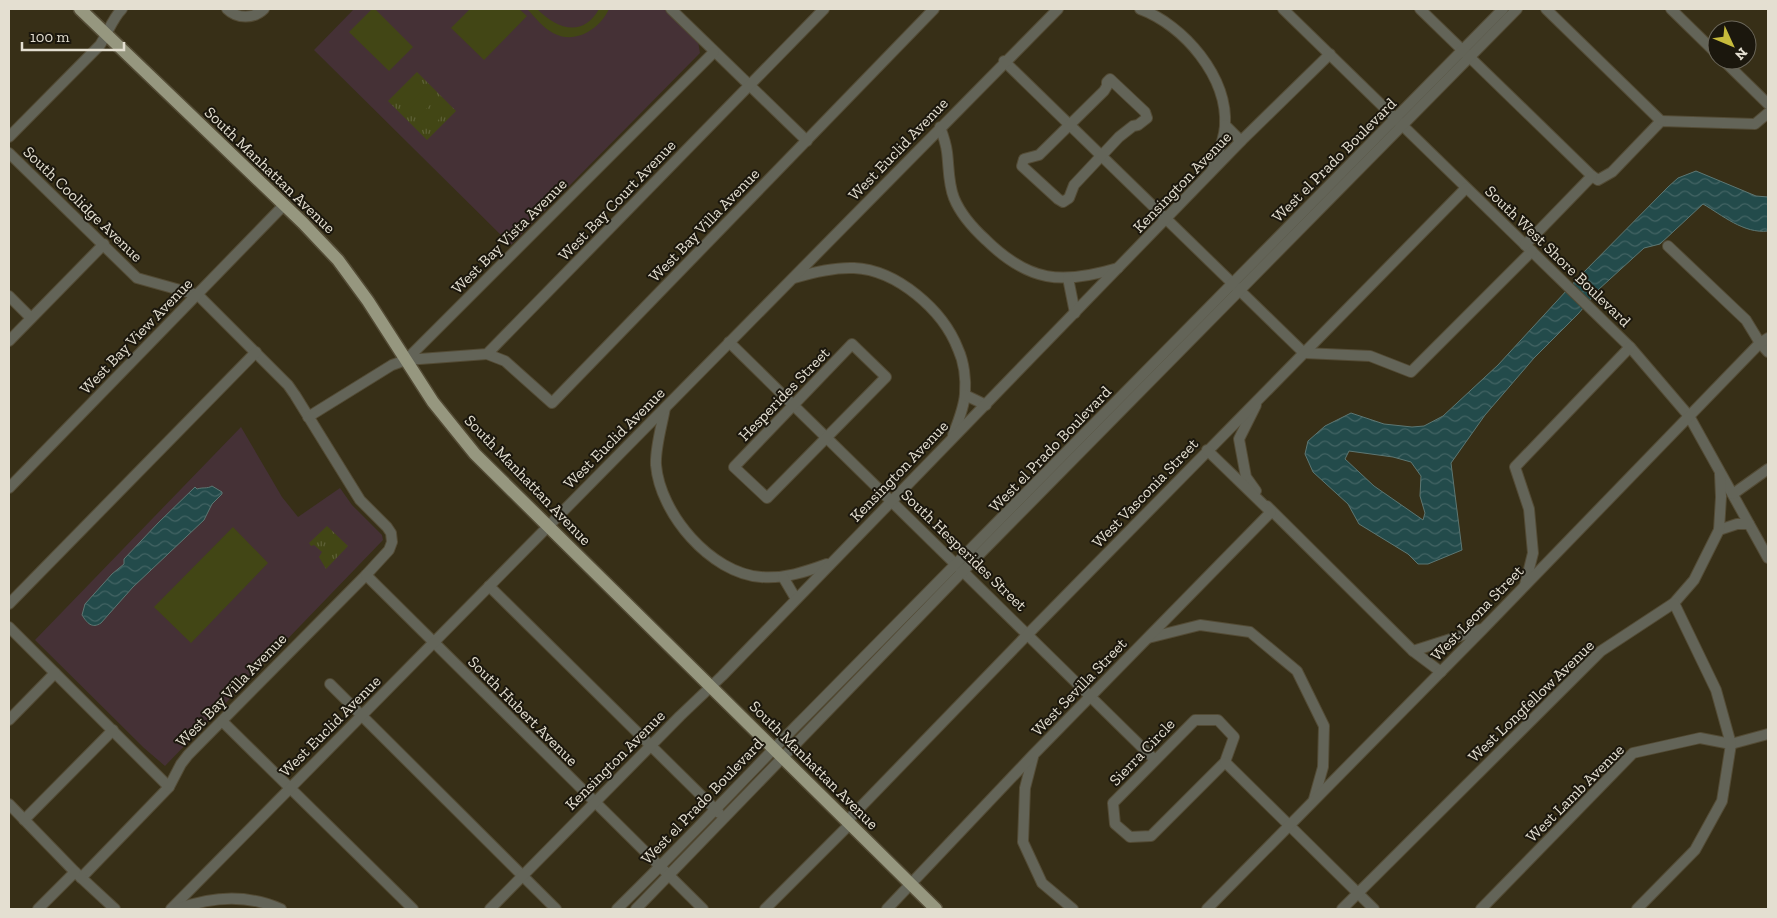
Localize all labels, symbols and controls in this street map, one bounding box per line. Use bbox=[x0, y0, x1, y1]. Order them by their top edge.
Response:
scale bar bbox=[22, 20, 125, 52]
north arrow bbox=[1707, 20, 1757, 70]
text: 100 m bbox=[30, 28, 69, 46]
text: N bbox=[1731, 44, 1751, 64]
street label: West Euclid Avenue bbox=[844, 94, 952, 204]
street label: West el Prado Boulevard bbox=[1268, 94, 1400, 226]
street label: South Manhattan Avenue bbox=[201, 103, 339, 237]
street label: Kensington Avenue bbox=[1129, 127, 1235, 237]
street label: West Bay Court Avenue bbox=[554, 136, 680, 264]
street label: South Coolidge Avenue bbox=[19, 142, 147, 266]
street label: West Bay Villa Avenue bbox=[645, 164, 763, 286]
street label: West Bay Vista Avenue bbox=[447, 174, 571, 298]
street label: South West Shore Boulevard bbox=[1481, 181, 1635, 331]
street label: West Bay View Avenue bbox=[76, 274, 196, 398]
street label: Hesperides Street bbox=[734, 343, 834, 445]
street label: West el Prado Boulevard bbox=[985, 382, 1115, 516]
street label: West Euclid Avenue bbox=[559, 383, 669, 493]
street label: South Manhattan Avenue bbox=[461, 411, 595, 549]
street label: Kensington Avenue bbox=[846, 416, 952, 526]
street label: West Vasconia Street bbox=[1088, 434, 1202, 552]
street label: South Hesperides Street bbox=[897, 485, 1031, 615]
street label: West Leona Street bbox=[1427, 561, 1527, 665]
street label: West Bay Villa Avenue bbox=[172, 629, 290, 751]
street label: West Sevilla Street bbox=[1027, 634, 1131, 740]
street label: West Longfellow Avenue bbox=[1464, 636, 1598, 766]
street label: South Hubert Avenue bbox=[464, 652, 582, 770]
street label: West Euclid Avenue bbox=[275, 671, 385, 781]
street label: South Manhattan Avenue bbox=[746, 697, 882, 833]
street label: Kensington Avenue bbox=[561, 706, 669, 814]
street label: Sierra Circle bbox=[1105, 714, 1179, 790]
street label: West el Prado Boulevard bbox=[637, 734, 767, 868]
street label: West Lamb Avenue bbox=[1522, 740, 1628, 846]

